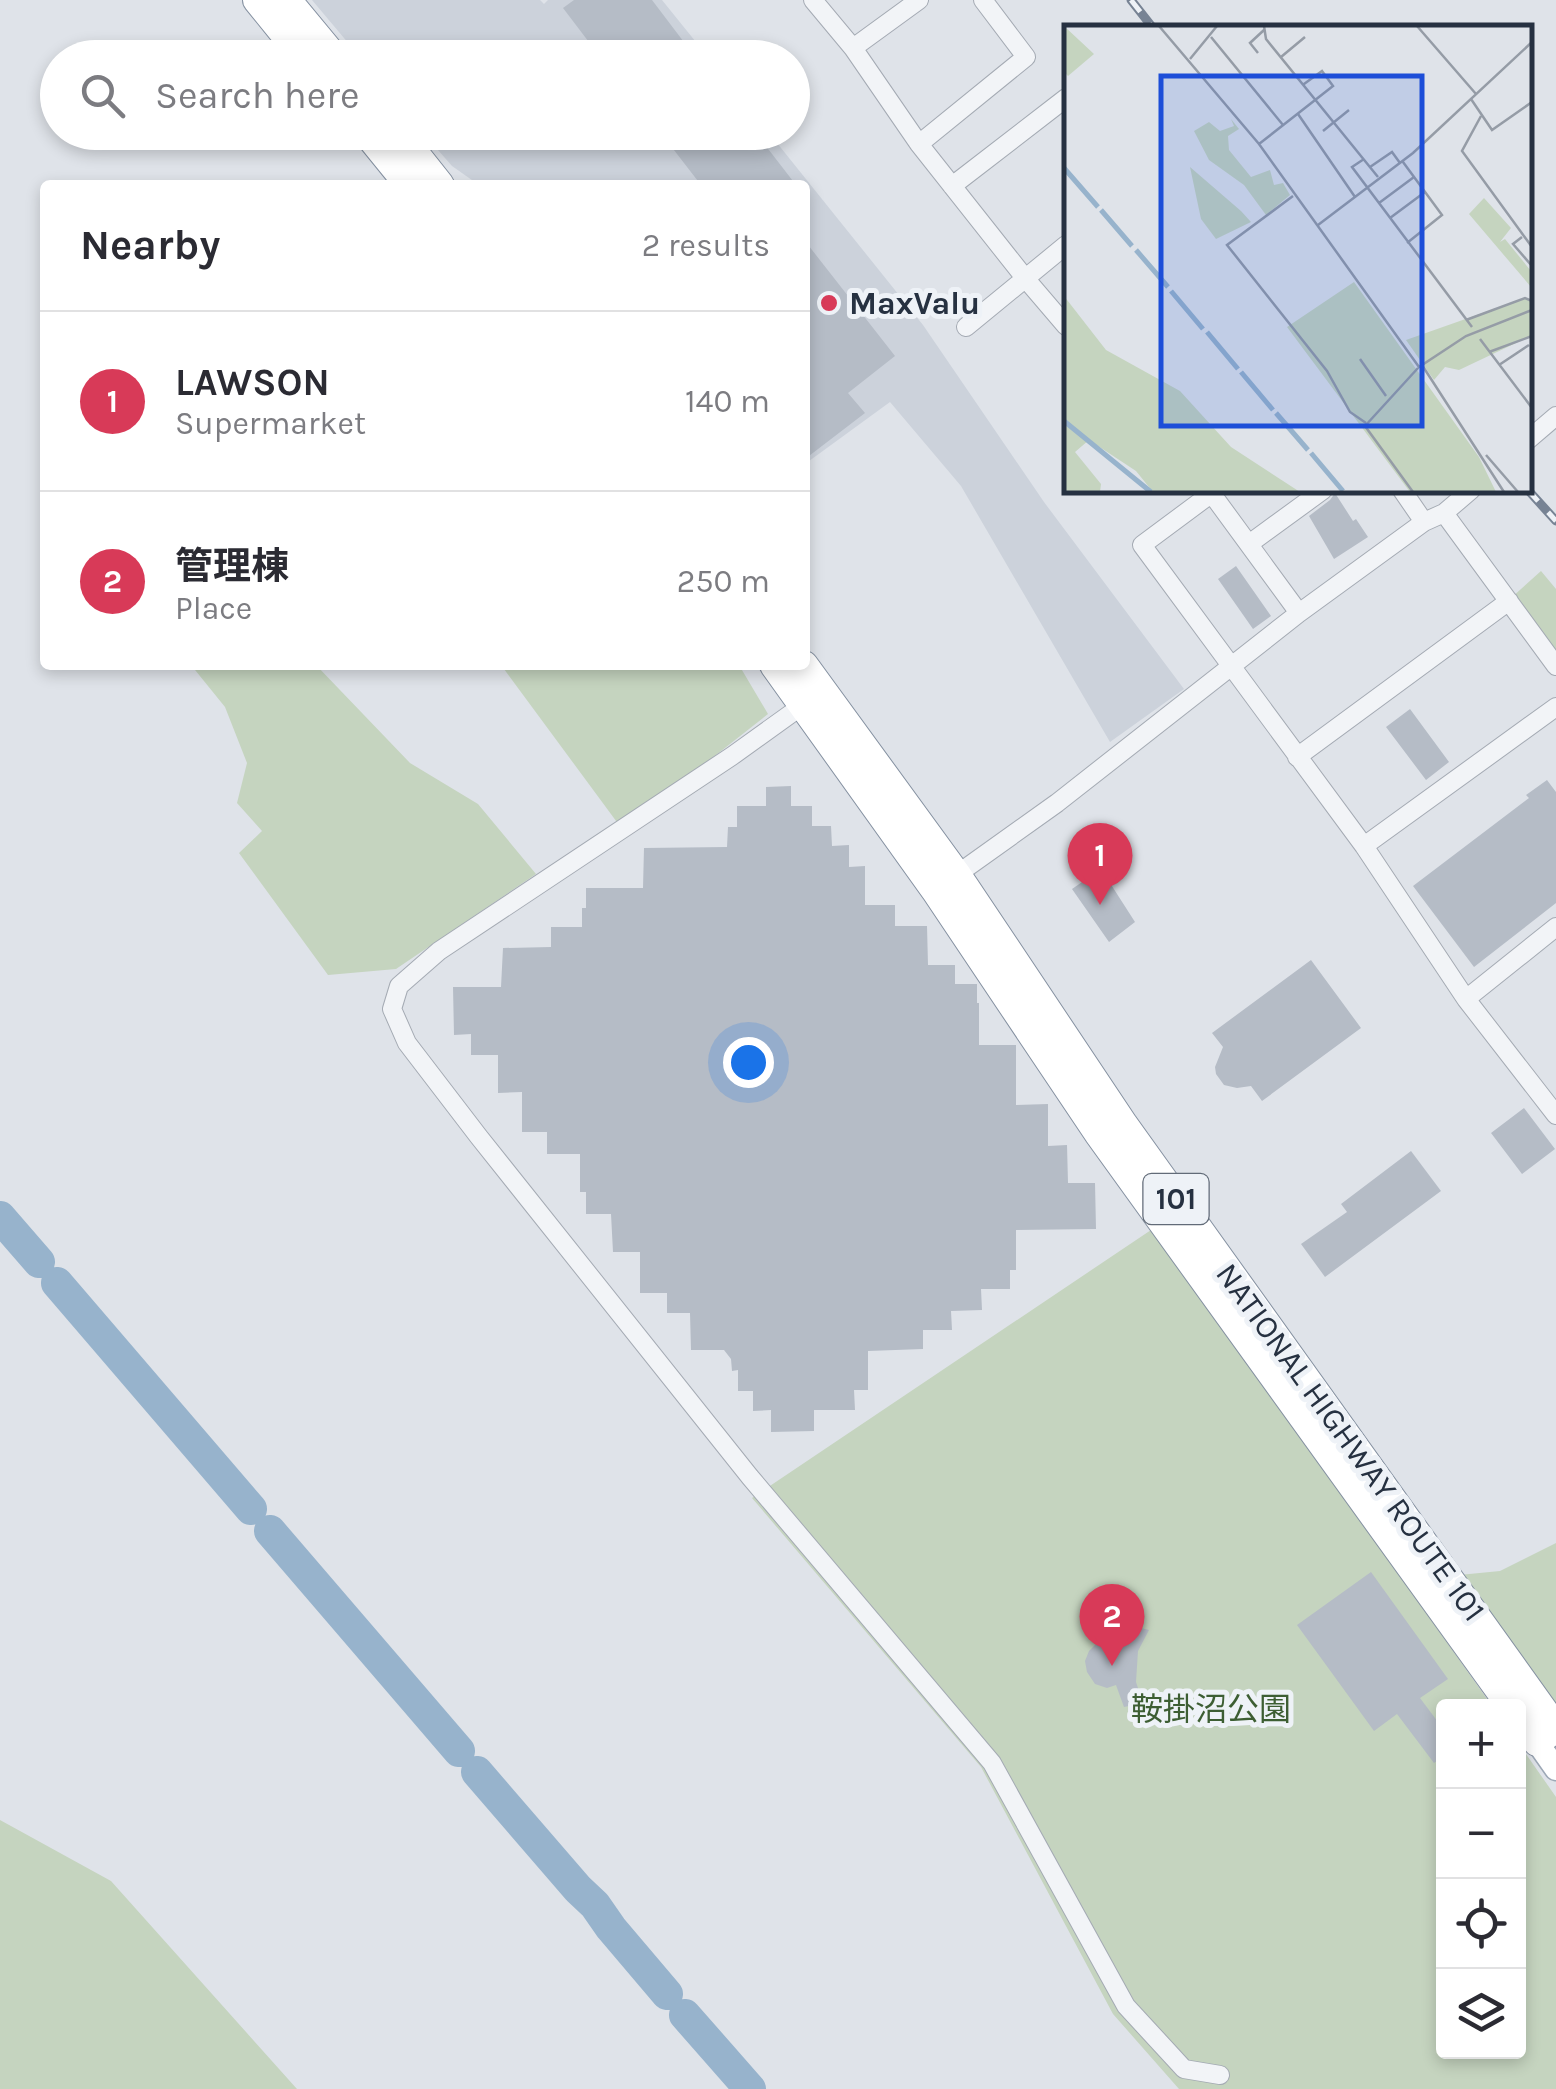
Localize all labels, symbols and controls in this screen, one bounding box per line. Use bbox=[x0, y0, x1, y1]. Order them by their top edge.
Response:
inset map bbox=[1064, 25, 1531, 492]
search box bbox=[40, 40, 810, 150]
icon: search bbox=[75, 68, 130, 123]
text: Search here bbox=[155, 73, 359, 118]
text: Nearby bbox=[80, 220, 220, 270]
text: 2 results bbox=[642, 227, 770, 264]
place label: MaxValu bbox=[849, 285, 980, 322]
marker: MaxValu bbox=[818, 292, 840, 314]
text: LAWSON bbox=[175, 360, 330, 405]
text: 1 bbox=[107, 383, 118, 420]
text: 140 m bbox=[685, 383, 770, 420]
text: Supermarket bbox=[175, 405, 366, 442]
text: 管理棟 bbox=[175, 544, 289, 589]
text: 2 bbox=[103, 563, 122, 600]
text: 250 m bbox=[677, 563, 770, 600]
text: Place bbox=[175, 590, 252, 627]
pin: 1 bbox=[1068, 822, 1132, 905]
your location bbox=[723, 1037, 774, 1088]
road number: 101 bbox=[1144, 1174, 1208, 1224]
street label: NATIONAL HIGHWAY ROUTE 101 bbox=[1208, 1256, 1493, 1628]
pin: 2 bbox=[1080, 1584, 1144, 1666]
park label: 鞍掛沼公園 bbox=[1131, 1691, 1291, 1728]
map controls bbox=[1436, 1699, 1526, 2059]
button: + bbox=[1436, 1699, 1526, 1789]
button: − bbox=[1436, 1789, 1526, 1879]
button: locate bbox=[1436, 1879, 1526, 1969]
button: layers bbox=[1436, 1969, 1526, 2059]

